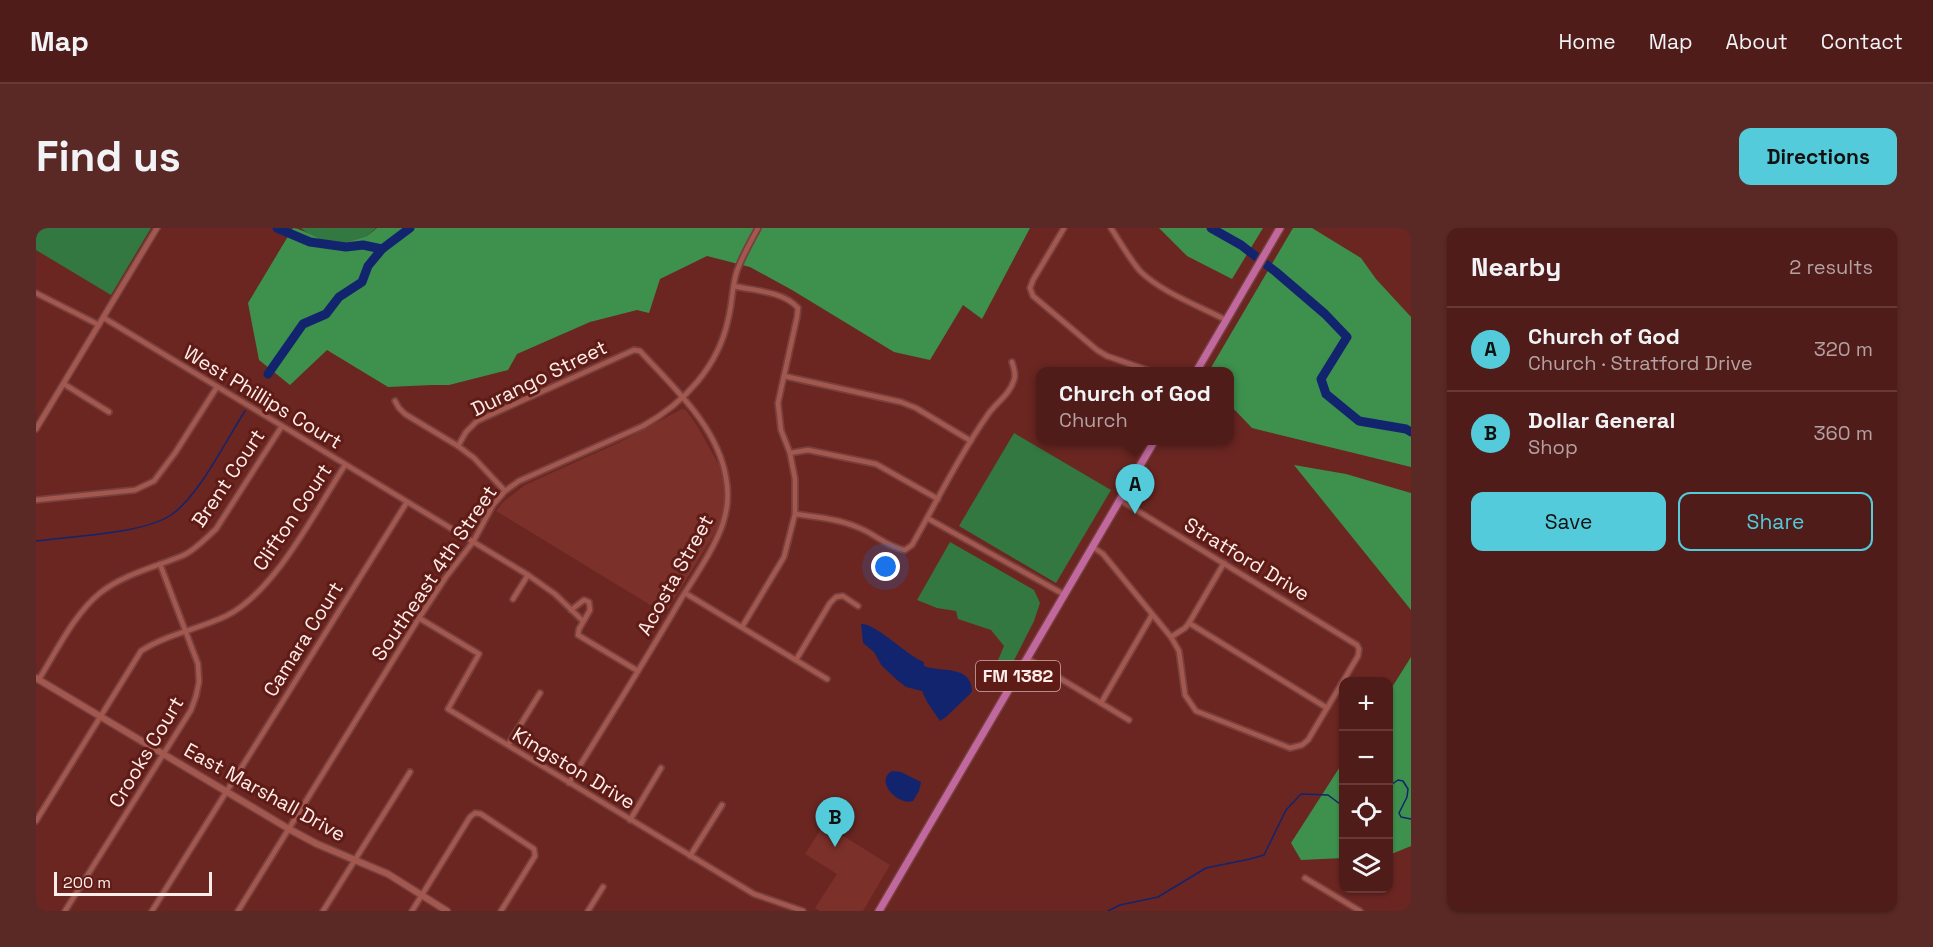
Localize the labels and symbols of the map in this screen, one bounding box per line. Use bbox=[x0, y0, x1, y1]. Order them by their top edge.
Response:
street label: Durango Street bbox=[467, 334, 611, 422]
street label: West Phillips Court bbox=[179, 339, 347, 455]
street label: Brent Court bbox=[186, 424, 270, 532]
street label: Clifton Court bbox=[247, 458, 337, 576]
pin: A bbox=[1116, 464, 1154, 514]
street label: Southeast 4th Street bbox=[365, 480, 503, 666]
street label: Acosta Street bbox=[631, 510, 719, 640]
street label: Stratford Drive bbox=[1179, 511, 1315, 607]
your location bbox=[871, 552, 900, 581]
street label: Camara Court bbox=[257, 577, 349, 701]
road number: FM 1382 bbox=[976, 661, 1060, 691]
street label: Crooks Court bbox=[103, 692, 189, 812]
street label: Kingston Drive bbox=[508, 721, 640, 815]
street label: East Marshall Drive bbox=[180, 737, 350, 847]
pin: B bbox=[816, 798, 854, 847]
scale bar bbox=[54, 869, 212, 896]

